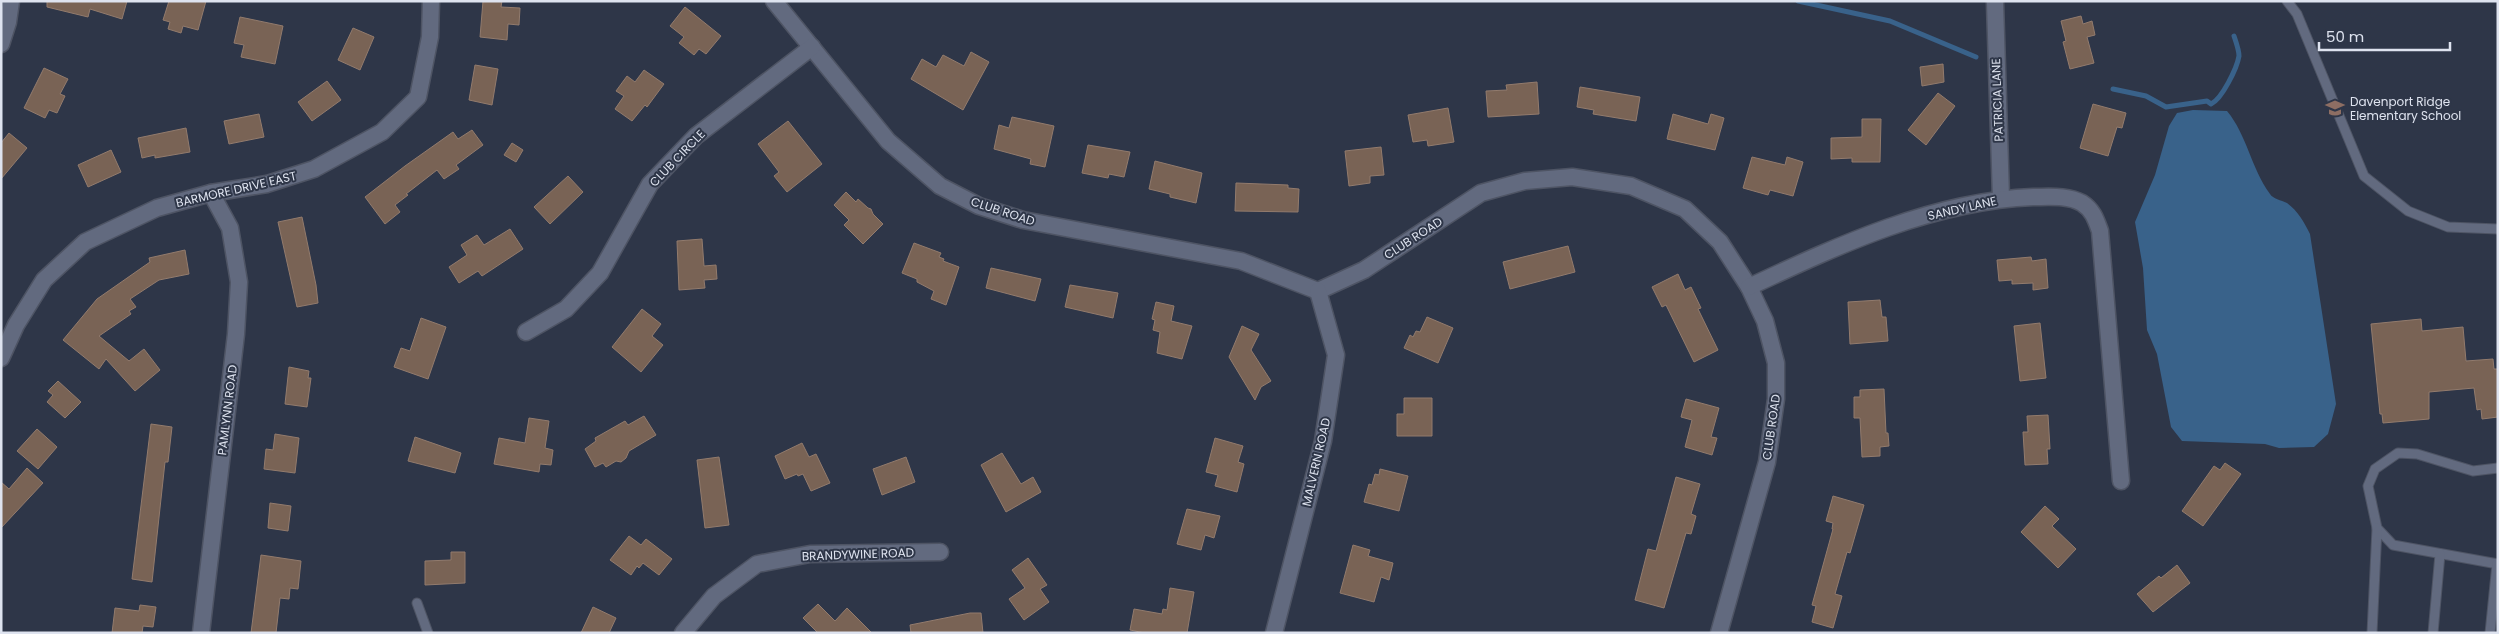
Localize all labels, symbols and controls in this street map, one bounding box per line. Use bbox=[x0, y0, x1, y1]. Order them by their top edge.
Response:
scale bar bbox=[2319, 20, 2450, 52]
text: 50 m bbox=[2326, 26, 2364, 47]
street label: PATRICIA LANE bbox=[1987, 58, 2007, 142]
place label: Davenport Ridge Elementary School bbox=[2350, 93, 2461, 124]
school or university icon: Davenport Ridge Elementary School bbox=[2324, 97, 2346, 119]
street label: CLUB CIRCLE bbox=[645, 126, 709, 190]
street label: BARMORE DRIVE EAST bbox=[174, 167, 298, 211]
street label: SANDY LANE bbox=[1926, 192, 1998, 224]
street label: CLUB ROAD bbox=[969, 193, 1037, 229]
street label: CLUB ROAD bbox=[1381, 213, 1445, 263]
street label: PAMLYNN ROAD bbox=[213, 364, 241, 456]
street label: CLUB ROAD bbox=[1758, 393, 1784, 461]
street label: MALVERN ROAD bbox=[1298, 416, 1334, 508]
street label: BRANDYWINE ROAD bbox=[802, 544, 914, 564]

